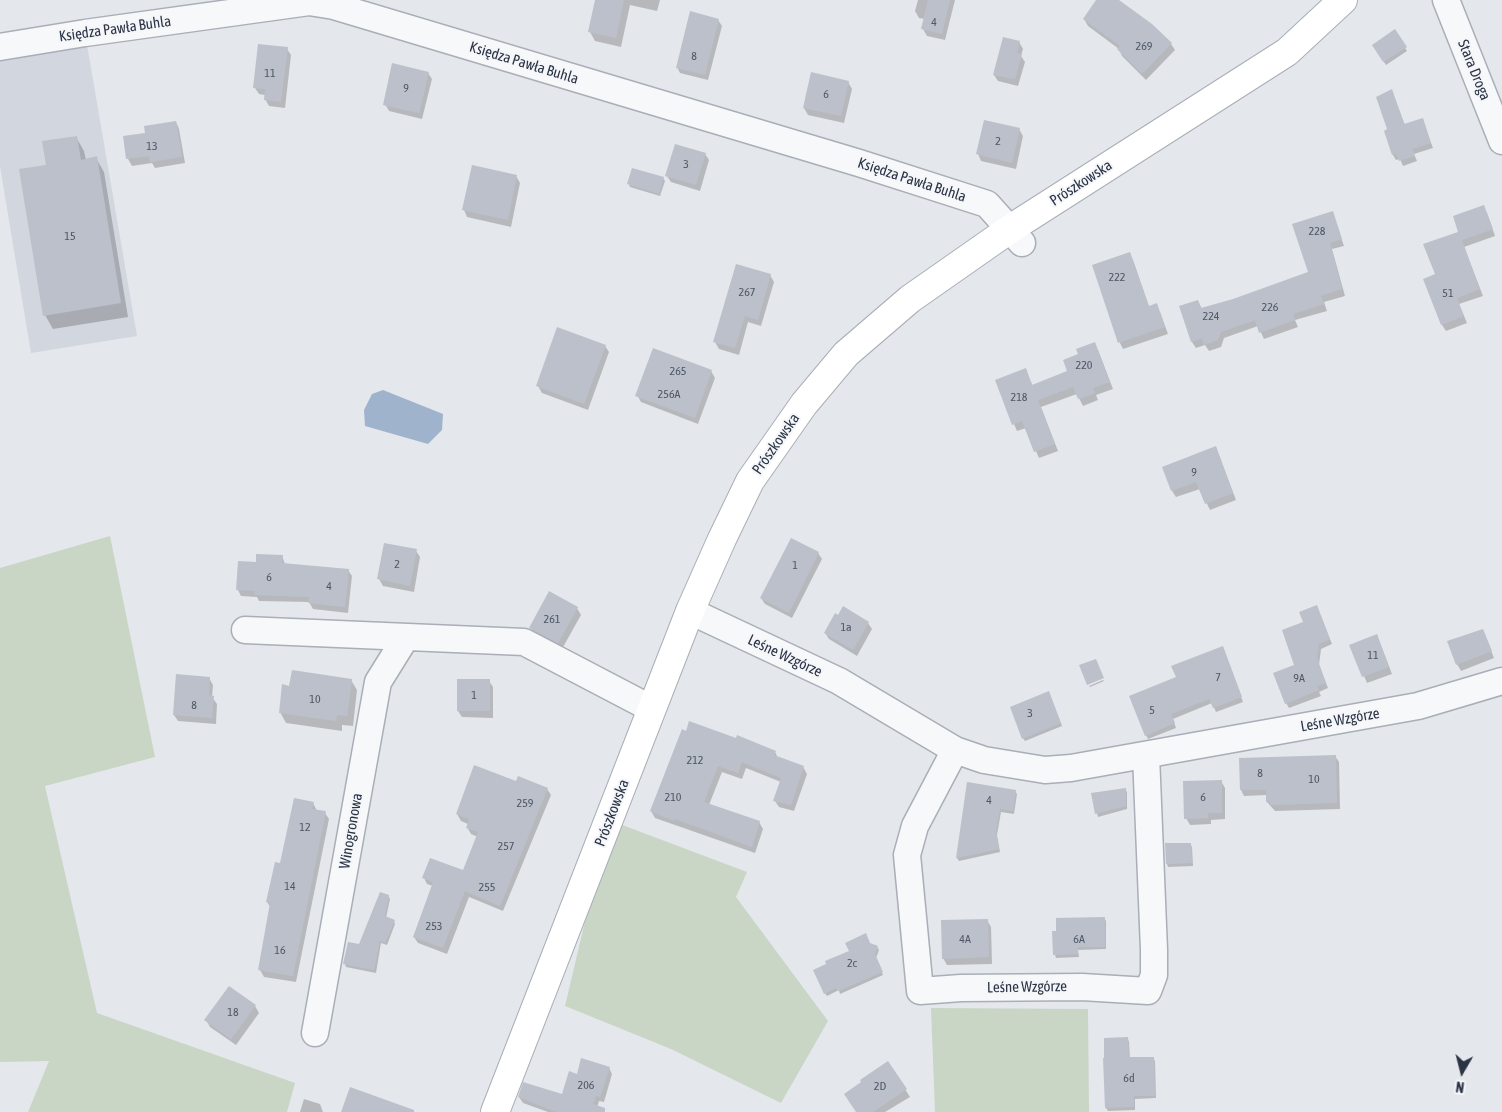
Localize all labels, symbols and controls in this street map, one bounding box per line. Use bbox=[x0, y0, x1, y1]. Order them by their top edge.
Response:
street label: Księdza Pawła Buhla bbox=[58, 12, 172, 46]
house number: 4 bbox=[931, 15, 937, 29]
street label: Stara Droga bbox=[1454, 37, 1494, 103]
street label: Księdza Pawła Buhla bbox=[467, 38, 581, 88]
house number: 269 bbox=[1136, 39, 1152, 53]
house number: 8 bbox=[691, 49, 697, 63]
house number: 11 bbox=[264, 66, 276, 80]
house number: 9 bbox=[403, 81, 409, 95]
house number: 6 bbox=[823, 87, 829, 101]
house number: 2 bbox=[995, 134, 1001, 148]
house number: 13 bbox=[146, 139, 158, 153]
street label: Księdza Pawła Buhla bbox=[856, 154, 968, 206]
street label: Prószkowska bbox=[1047, 156, 1115, 210]
house number: 3 bbox=[683, 157, 689, 171]
house number: 228 bbox=[1309, 224, 1325, 238]
house number: 15 bbox=[64, 229, 76, 243]
house number: 222 bbox=[1109, 270, 1125, 284]
house number: 267 bbox=[739, 285, 755, 299]
house number: 51 bbox=[1442, 286, 1454, 300]
house number: 226 bbox=[1262, 300, 1278, 314]
house number: 224 bbox=[1203, 309, 1219, 323]
house number: 220 bbox=[1076, 358, 1092, 372]
house number: 265 bbox=[670, 364, 686, 378]
house number: 256A bbox=[658, 387, 680, 401]
house number: 218 bbox=[1011, 390, 1027, 404]
street label: Prószkowska bbox=[748, 410, 804, 478]
house number: 9 bbox=[1191, 465, 1197, 479]
house number: 2 bbox=[394, 557, 400, 571]
house number: 1 bbox=[792, 558, 798, 572]
house number: 6 bbox=[266, 570, 272, 584]
house number: 4 bbox=[326, 579, 332, 593]
house number: 261 bbox=[544, 612, 560, 626]
house number: 1a bbox=[840, 620, 852, 634]
street label: Leśne Wzgórze bbox=[745, 631, 825, 681]
house number: 11 bbox=[1367, 648, 1379, 662]
house number: 7 bbox=[1215, 670, 1221, 684]
house number: 9A bbox=[1293, 671, 1305, 685]
house number: 1 bbox=[471, 688, 477, 702]
house number: 10 bbox=[309, 692, 321, 706]
house number: 8 bbox=[191, 698, 197, 712]
house number: 5 bbox=[1149, 703, 1155, 717]
street label: Leśne Wzgórze bbox=[1299, 704, 1381, 736]
house number: 3 bbox=[1027, 706, 1033, 720]
house number: 212 bbox=[687, 753, 703, 767]
house number: 8 bbox=[1257, 766, 1263, 780]
house number: 10 bbox=[1308, 772, 1320, 786]
street label: Prószkowska bbox=[591, 777, 633, 849]
house number: 210 bbox=[665, 790, 681, 804]
house number: 6 bbox=[1200, 790, 1206, 804]
street label: Winogronowa bbox=[335, 792, 367, 870]
house number: 4 bbox=[986, 793, 992, 807]
house number: 259 bbox=[517, 796, 533, 810]
house number: 12 bbox=[299, 820, 311, 834]
house number: 257 bbox=[498, 839, 514, 853]
house number: 14 bbox=[284, 879, 296, 893]
house number: 255 bbox=[479, 880, 495, 894]
house number: 253 bbox=[426, 919, 442, 933]
house number: 4A bbox=[959, 932, 971, 946]
house number: 6A bbox=[1073, 932, 1085, 946]
house number: 16 bbox=[274, 943, 286, 957]
house number: 2c bbox=[847, 956, 857, 970]
street label: Leśne Wzgórze bbox=[987, 977, 1067, 997]
house number: 18 bbox=[227, 1005, 239, 1019]
north arrow bbox=[1437, 1047, 1487, 1097]
house number: 6d bbox=[1123, 1071, 1135, 1085]
house number: 206 bbox=[578, 1078, 594, 1092]
text: N bbox=[1455, 1078, 1465, 1095]
house number: 2D bbox=[874, 1079, 886, 1093]

